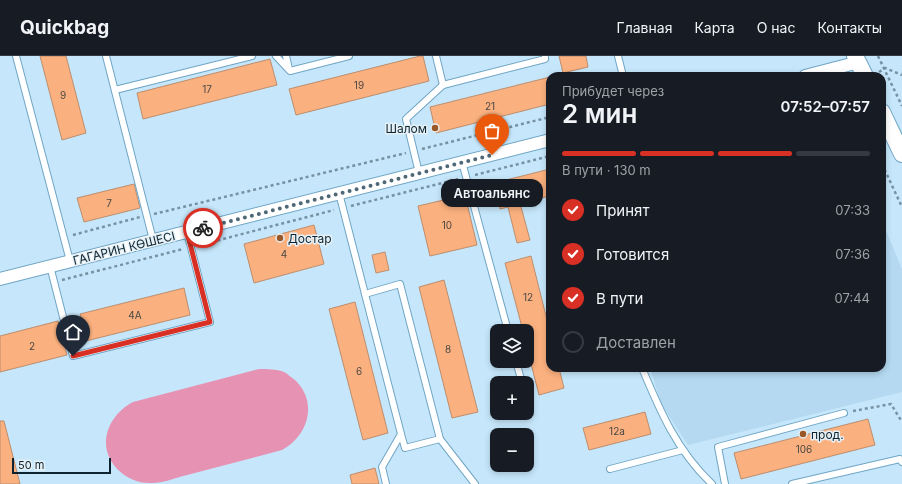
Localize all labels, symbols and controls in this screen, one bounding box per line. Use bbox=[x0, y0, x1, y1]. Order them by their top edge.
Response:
text: Quickbag bbox=[20, 16, 109, 39]
text: Главная bbox=[617, 19, 672, 36]
text: Карта bbox=[694, 19, 735, 36]
text: О нас bbox=[757, 19, 795, 36]
text: Контакты bbox=[817, 19, 882, 36]
house number: 19 bbox=[354, 79, 364, 91]
house number: 17 bbox=[202, 83, 212, 95]
text: Прибудет через bbox=[562, 83, 664, 99]
house number: 9 bbox=[60, 89, 66, 101]
text: 07:52–07:57 bbox=[781, 97, 870, 116]
text: 2 мин bbox=[562, 98, 637, 129]
house number: 21 bbox=[485, 100, 495, 112]
pin bbox=[475, 114, 509, 155]
icon: bag bbox=[481, 120, 503, 142]
place label: Шалом bbox=[385, 121, 427, 136]
marker: Шалом bbox=[430, 123, 440, 133]
text: В пути · 130 m bbox=[562, 162, 651, 178]
callout: Автоальянс bbox=[441, 179, 543, 207]
text: Автоальянс bbox=[454, 185, 530, 201]
house number: 7 bbox=[106, 197, 112, 209]
icon: check bbox=[562, 199, 584, 221]
text: Принят bbox=[596, 201, 649, 220]
text: 07:33 bbox=[835, 202, 870, 218]
courier bbox=[183, 208, 223, 248]
icon: bike bbox=[192, 217, 214, 239]
house number: 10 bbox=[442, 219, 452, 231]
street label: ГАГАРИН КӨШЕСІ bbox=[71, 228, 177, 268]
place label: Достар bbox=[288, 231, 332, 246]
marker: Достар bbox=[275, 233, 285, 243]
icon: check bbox=[562, 243, 584, 265]
text: Готовится bbox=[596, 245, 669, 264]
text: 07:36 bbox=[835, 246, 870, 262]
house number: 4 bbox=[281, 248, 287, 260]
icon: check bbox=[562, 287, 584, 309]
text: В пути bbox=[596, 289, 643, 308]
text: 07:44 bbox=[835, 290, 870, 306]
house number: 12 bbox=[523, 291, 533, 303]
house number: 4А bbox=[128, 309, 142, 321]
pin bbox=[56, 315, 90, 356]
icon: home bbox=[62, 321, 84, 343]
map controls bbox=[490, 324, 534, 472]
button: layers bbox=[490, 324, 534, 368]
text: Доставлен bbox=[596, 333, 676, 352]
house number: 2 bbox=[29, 340, 35, 352]
house number: 8 bbox=[445, 343, 451, 355]
house number: 6 bbox=[356, 365, 362, 377]
button: + bbox=[490, 376, 534, 420]
house number: 12а bbox=[609, 425, 625, 437]
place label: прод. bbox=[811, 427, 844, 442]
button: − bbox=[490, 428, 534, 472]
marker: прод. bbox=[798, 429, 808, 439]
house number: 106 bbox=[796, 443, 812, 455]
scale bar bbox=[12, 456, 111, 475]
text: 50 m bbox=[18, 458, 44, 472]

